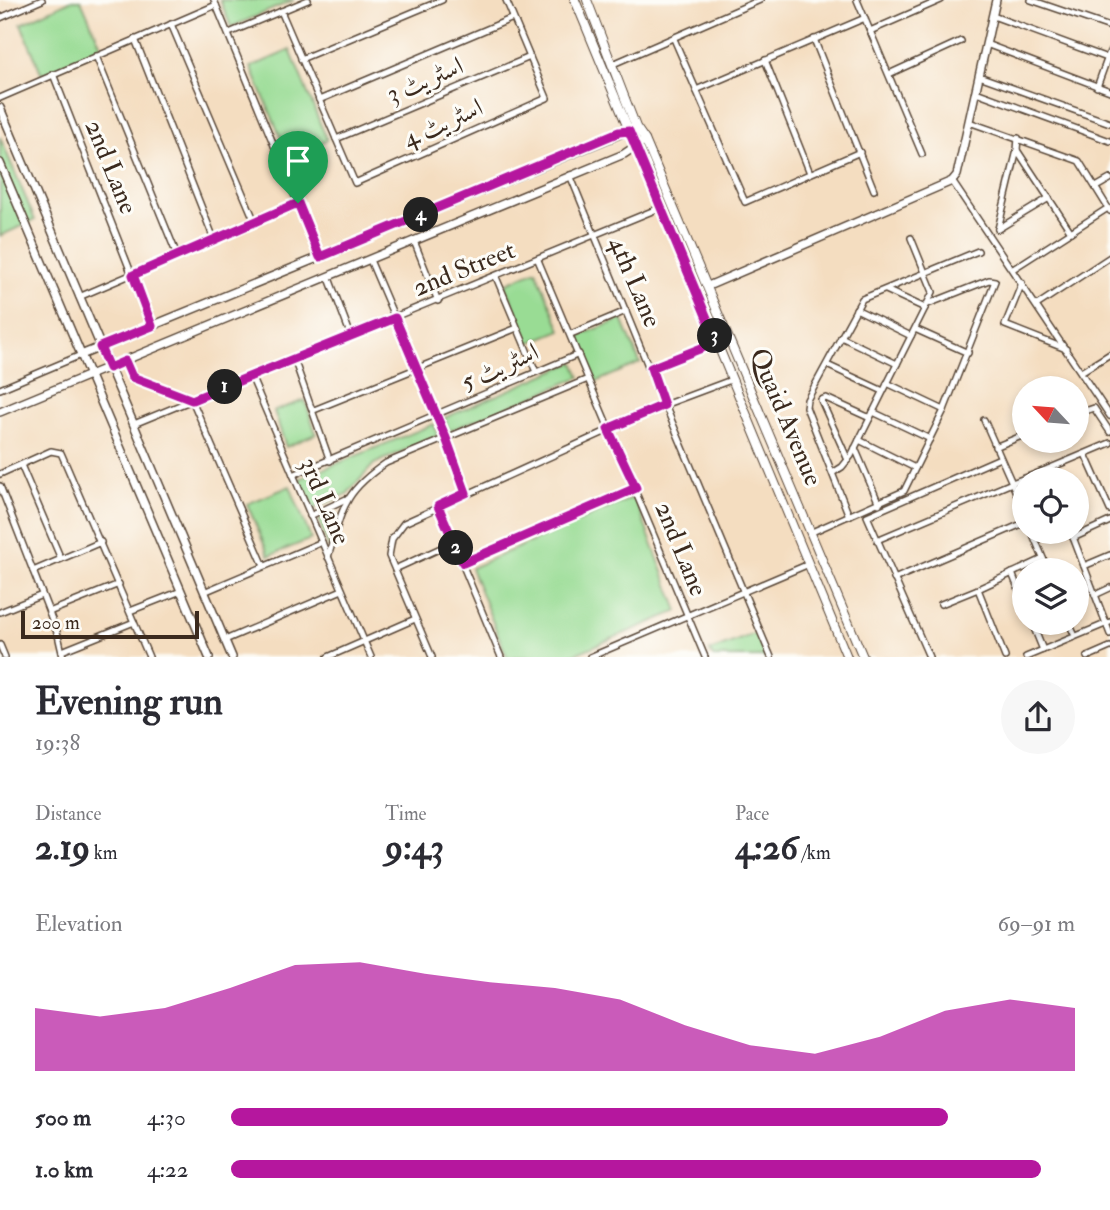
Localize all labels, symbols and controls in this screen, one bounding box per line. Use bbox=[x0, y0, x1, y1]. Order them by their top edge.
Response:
street label: اسٹریٹ 3 bbox=[382, 50, 468, 110]
street label: اسٹریٹ 4 bbox=[398, 91, 488, 155]
street label: 2nd Lane bbox=[78, 115, 144, 219]
pin bbox=[268, 131, 328, 203]
icon: arrive bbox=[279, 142, 317, 180]
pin: 4 bbox=[404, 198, 438, 232]
text: 4 bbox=[415, 202, 426, 226]
street label: 4th Lane bbox=[602, 232, 668, 332]
street label: 2nd Street bbox=[408, 234, 520, 304]
pin: 3 bbox=[698, 318, 732, 354]
text: 3 bbox=[711, 323, 718, 347]
street label: اسٹریٹ 5 bbox=[456, 336, 544, 398]
street label: Quaid Avenue bbox=[743, 343, 829, 491]
pin: 1 bbox=[208, 370, 243, 404]
text: 1 bbox=[221, 374, 228, 398]
north arrow bbox=[1012, 376, 1088, 453]
map controls bbox=[1012, 376, 1089, 635]
street label: 3rd Lane bbox=[292, 453, 358, 550]
button: locate bbox=[1012, 467, 1089, 544]
street label: 2nd Lane bbox=[648, 497, 714, 601]
pin: 2 bbox=[438, 530, 474, 566]
text: 2 bbox=[451, 535, 460, 559]
button: layers bbox=[1012, 558, 1089, 635]
scale bar bbox=[21, 608, 200, 640]
text: 200 m bbox=[32, 611, 80, 635]
text: Evening run bbox=[35, 678, 223, 726]
button: share bbox=[1001, 680, 1075, 754]
text: 19:38 bbox=[35, 728, 80, 757]
text: Distance bbox=[35, 802, 101, 826]
text: Time bbox=[385, 802, 427, 826]
text: Pace bbox=[735, 802, 769, 826]
text: 2.19 bbox=[35, 826, 90, 870]
text: 9:43 bbox=[385, 826, 444, 870]
text: 4:26 bbox=[735, 826, 798, 870]
text: km bbox=[90, 841, 118, 865]
text: /km bbox=[798, 841, 831, 865]
text: Elevation bbox=[35, 909, 123, 938]
text: 69–91 m bbox=[997, 909, 1075, 938]
text: 500 m bbox=[35, 1103, 91, 1132]
text: 4:30 bbox=[147, 1103, 186, 1132]
text: 1.0 km bbox=[35, 1155, 93, 1184]
text: 4:22 bbox=[147, 1155, 188, 1184]

